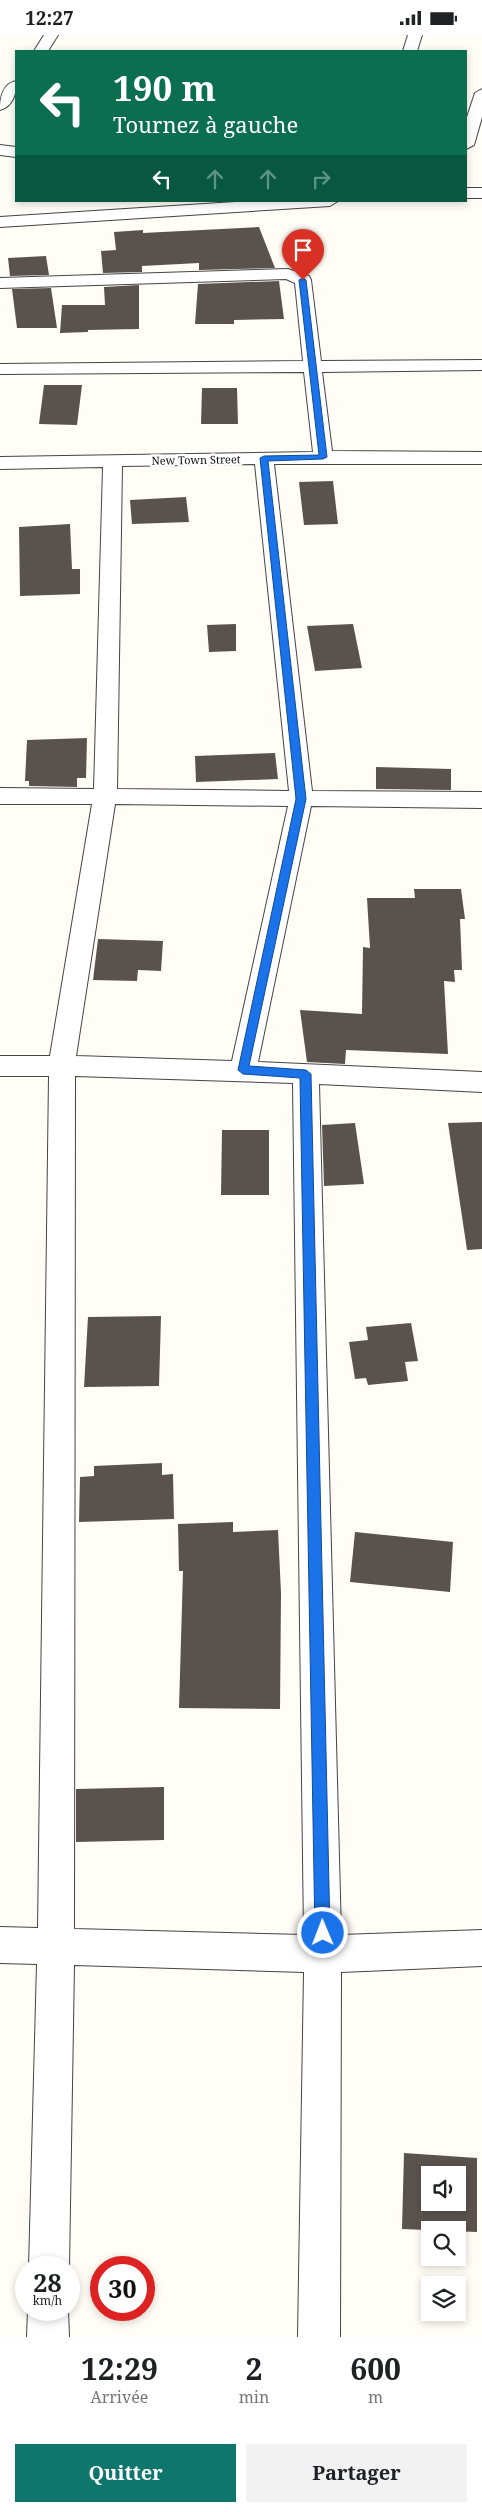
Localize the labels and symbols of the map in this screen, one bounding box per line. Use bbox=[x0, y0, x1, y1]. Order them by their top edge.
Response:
pin bbox=[282, 229, 324, 280]
street label: New Town Street bbox=[151, 451, 241, 468]
position arrow bbox=[296, 1906, 348, 1958]
speed limit sign: 30 bbox=[90, 2256, 155, 2321]

